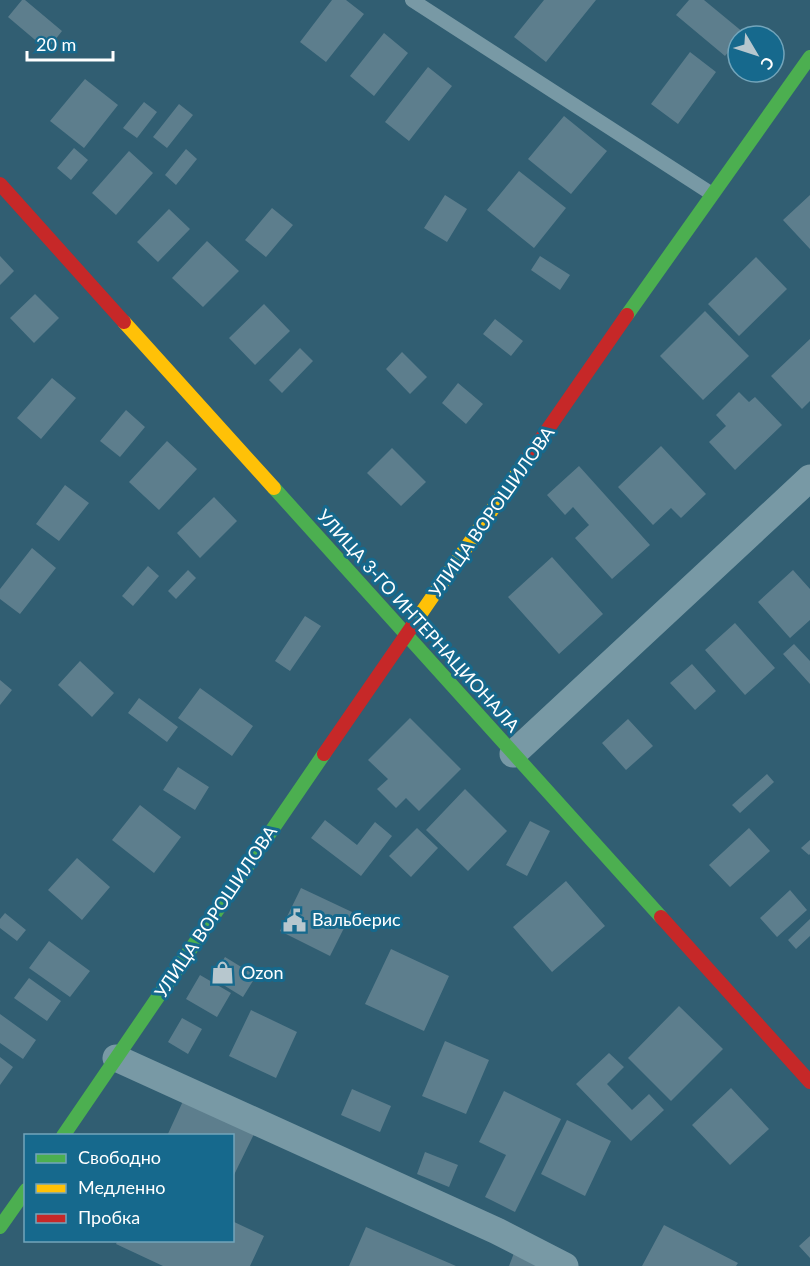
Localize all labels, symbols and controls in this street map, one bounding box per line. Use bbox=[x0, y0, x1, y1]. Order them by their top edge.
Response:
scale bar bbox=[27, 24, 112, 62]
north arrow bbox=[726, 24, 786, 84]
text: 20 m bbox=[36, 33, 76, 55]
text: С bbox=[757, 54, 779, 74]
street label: УЛИЦА ВОРОШИЛОВА bbox=[424, 421, 559, 601]
street label: УЛИЦА 3-ГО ИНТЕРНАЦИОНАЛА bbox=[313, 505, 525, 737]
street label: УЛИЦА ВОРОШИЛОВА bbox=[149, 820, 282, 1002]
public building icon: Вальберис bbox=[281, 907, 307, 933]
place label: Вальберис bbox=[312, 908, 401, 930]
shop icon: Ozon bbox=[210, 960, 236, 986]
place label: Ozon bbox=[241, 961, 283, 983]
legend bbox=[24, 1134, 234, 1242]
text: Свободно bbox=[78, 1146, 161, 1168]
text: Медленно bbox=[78, 1176, 166, 1198]
text: Пробка bbox=[78, 1206, 140, 1228]

